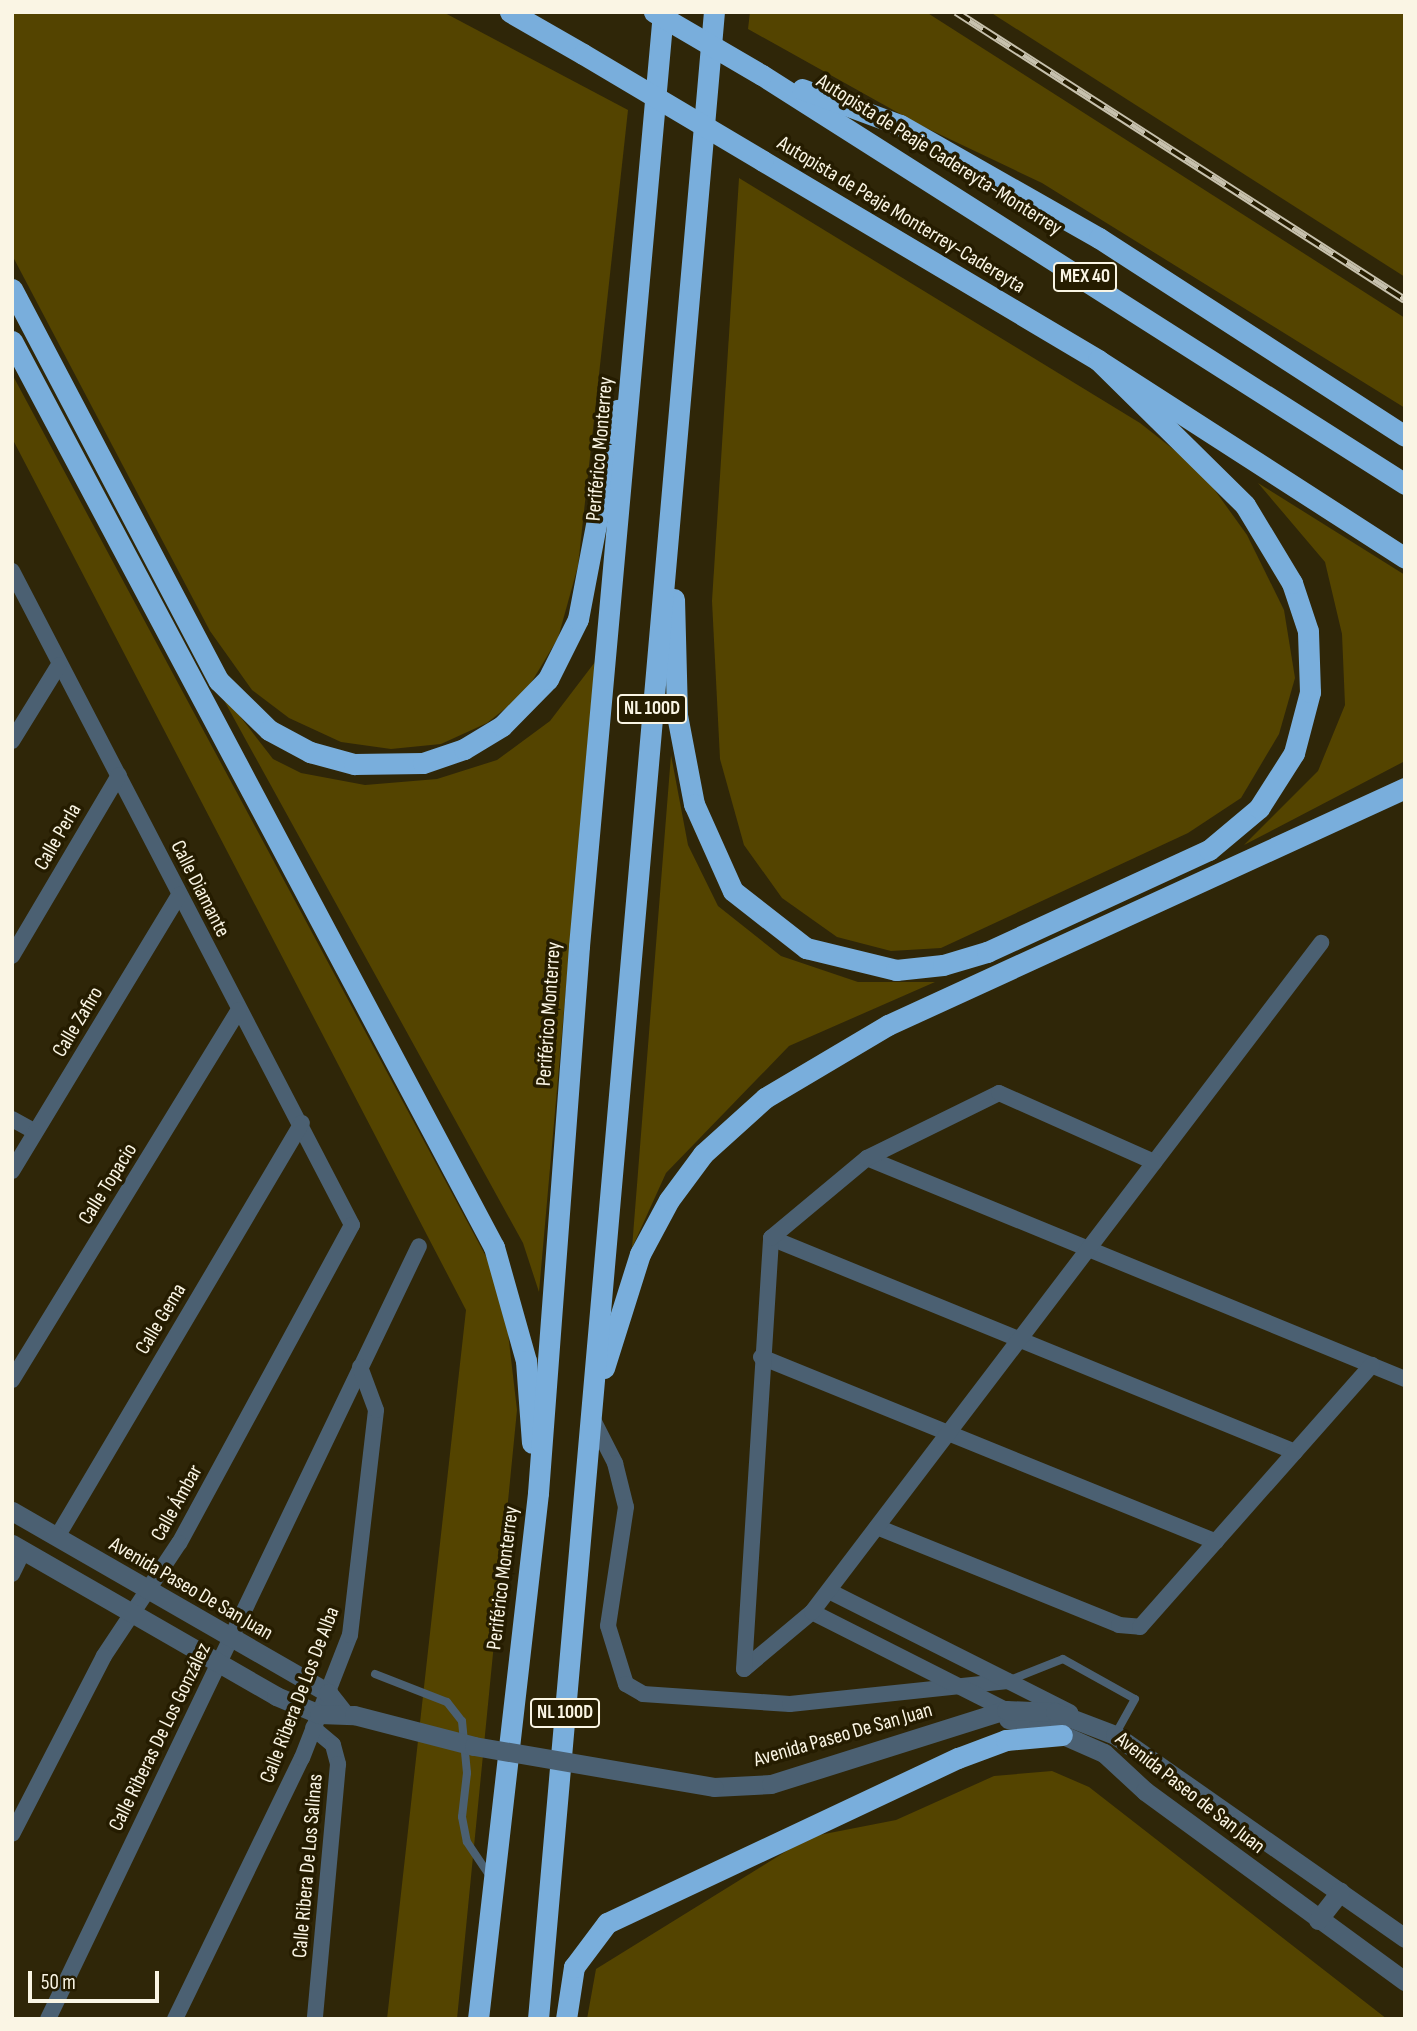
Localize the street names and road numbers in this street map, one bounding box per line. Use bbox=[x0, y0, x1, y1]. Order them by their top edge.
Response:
street label: Autopista de Peaje Cadereyta-Monterrey bbox=[812, 69, 1066, 241]
street label: Autopista de Peaje Monterrey-Cadereyta bbox=[773, 131, 1029, 299]
road number: MEX 40 bbox=[1052, 262, 1118, 292]
street label: Periférico Monterrey bbox=[581, 376, 619, 522]
road number: NL 100D bbox=[617, 694, 687, 724]
street label: Calle Perla bbox=[29, 799, 87, 875]
street label: Calle Diamante bbox=[165, 836, 235, 942]
street label: Periférico Monterrey bbox=[531, 941, 567, 1087]
street label: Calle Zafiro bbox=[47, 982, 109, 1062]
street label: Calle Topacio bbox=[73, 1139, 143, 1229]
street label: Calle Gema bbox=[130, 1279, 192, 1359]
street label: Calle Ámbar bbox=[146, 1461, 208, 1545]
street label: Periférico Monterrey bbox=[482, 1505, 524, 1651]
street label: Avenida Paseo De San Juan bbox=[105, 1532, 277, 1646]
street label: Calle Ribera De Los De Alba bbox=[255, 1603, 345, 1787]
street label: Calle Riberas De Los González bbox=[104, 1639, 216, 1835]
street label: Avenida Paseo De San Juan bbox=[751, 1697, 935, 1773]
road number: NL 100D bbox=[530, 1698, 600, 1728]
street label: Avenida Paseo de San Juan bbox=[1110, 1727, 1270, 1859]
street label: Calle Ribera De Los Salinas bbox=[287, 1773, 329, 1959]

